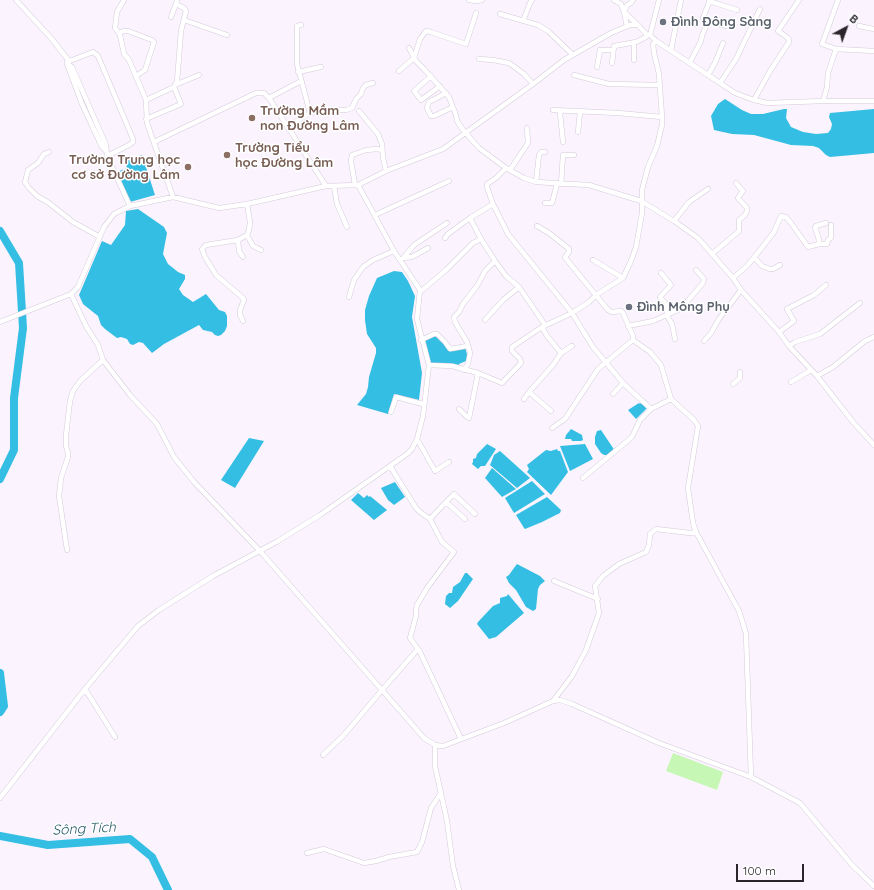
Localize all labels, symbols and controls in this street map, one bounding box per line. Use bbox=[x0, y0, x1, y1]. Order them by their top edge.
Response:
north arrow bbox=[826, 8, 866, 48]
text: B bbox=[847, 11, 861, 27]
place label: Đình Đông Sàng bbox=[671, 14, 771, 30]
marker: Đình Đông Sàng bbox=[658, 17, 668, 27]
place label: Trường Mầm non Đường Lâm bbox=[260, 103, 359, 134]
marker: Trường Mầm non Đường Lâm bbox=[247, 113, 257, 123]
place label: Trường Tiểu học Đường Lâm bbox=[235, 140, 333, 171]
marker: Trường Tiểu học Đường Lâm bbox=[222, 150, 232, 160]
place label: Trường Trung học cơ sở Đường Lâm bbox=[69, 152, 180, 183]
marker: Trường Trung học cơ sở Đường Lâm bbox=[183, 162, 193, 172]
place label: Đình Mông Phụ bbox=[637, 299, 730, 315]
marker: Đình Mông Phụ bbox=[624, 302, 634, 312]
water label: Sông Tích bbox=[52, 819, 116, 839]
scale bar bbox=[738, 856, 806, 882]
text: 100 m bbox=[743, 863, 776, 878]

